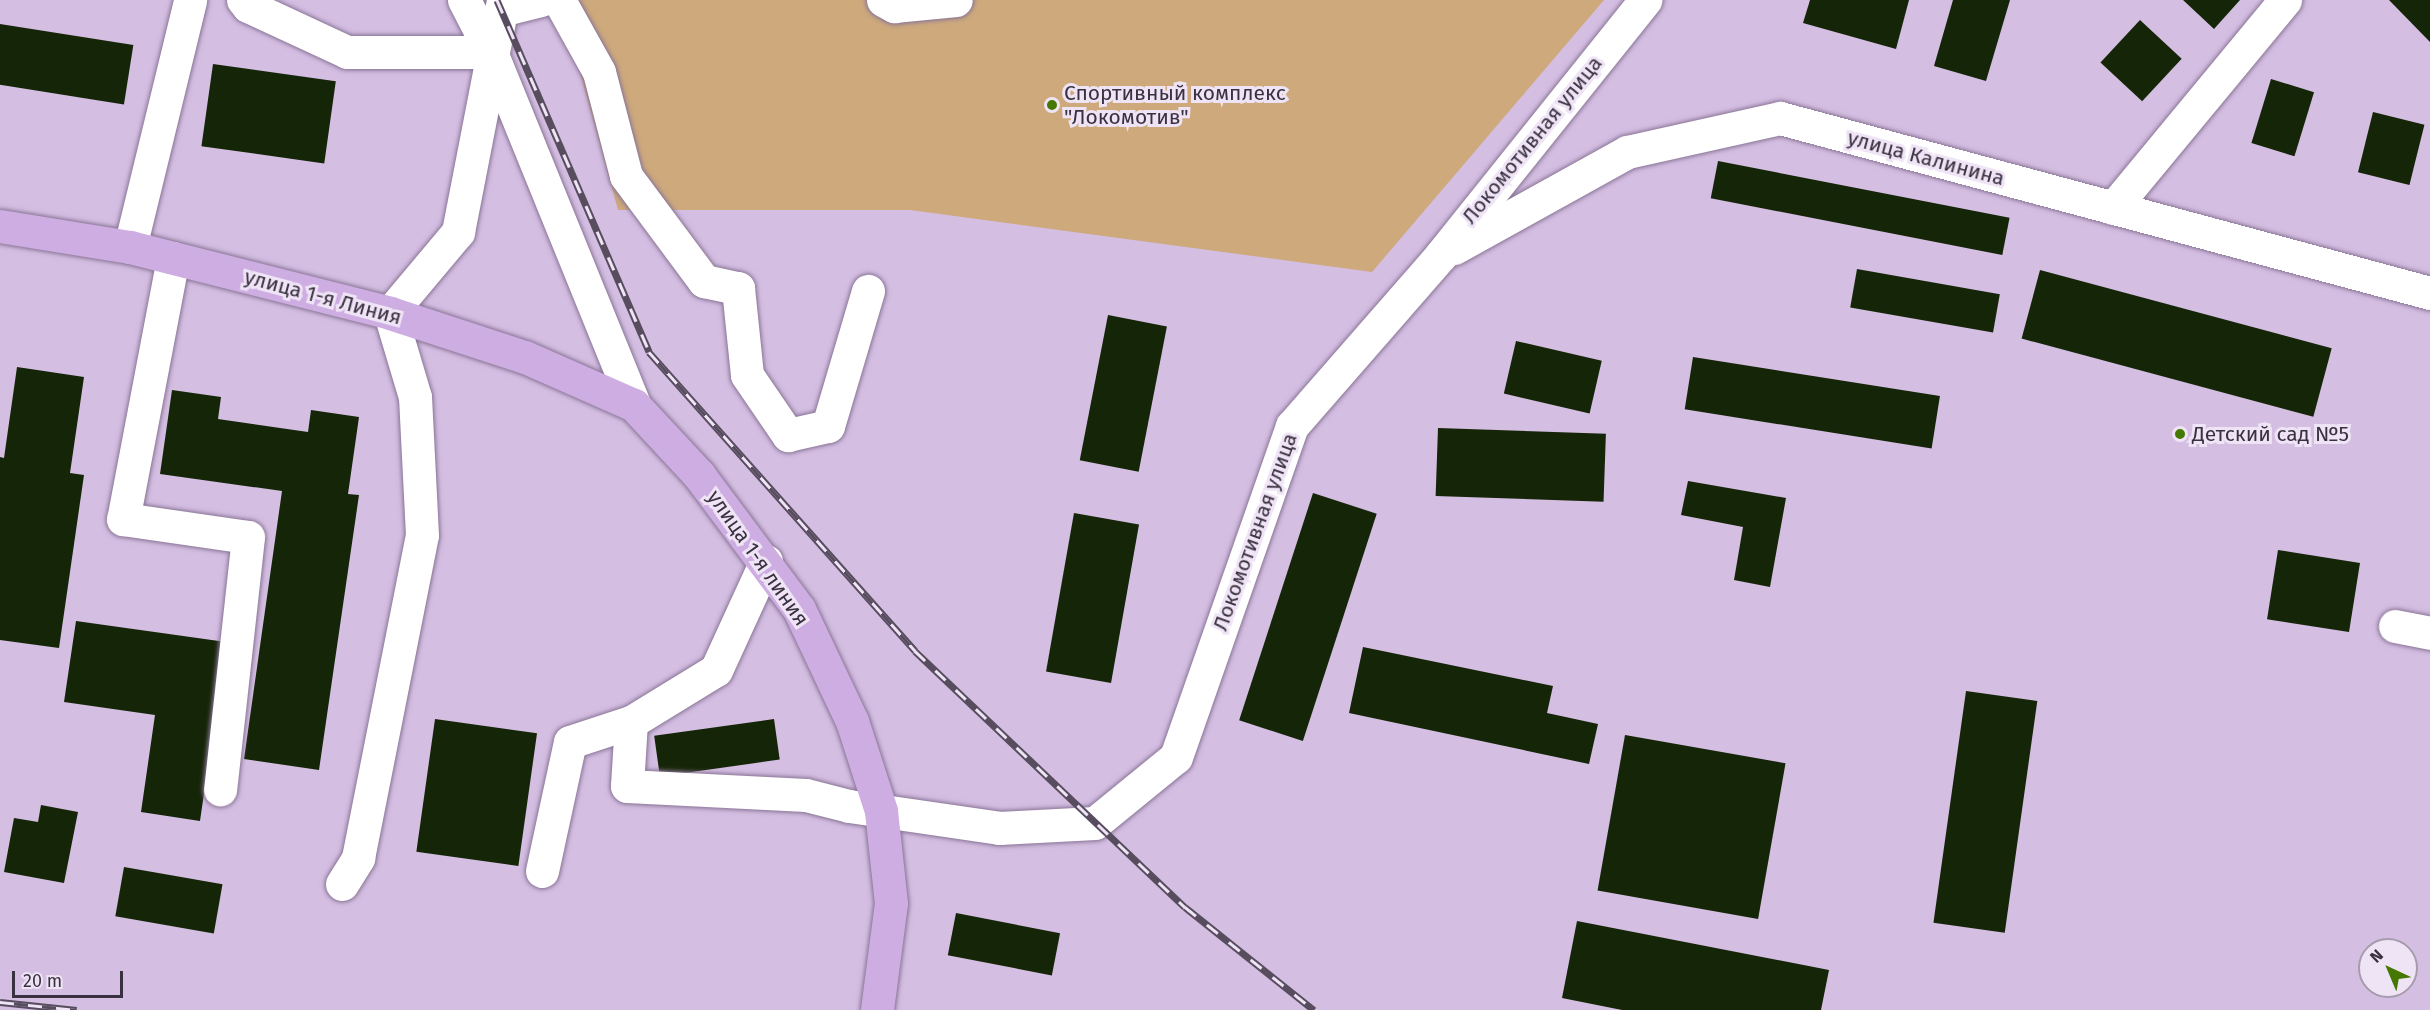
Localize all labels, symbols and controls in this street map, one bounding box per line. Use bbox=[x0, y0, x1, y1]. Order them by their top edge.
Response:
street label: Локомотивная улица bbox=[1457, 51, 1607, 229]
place label: Спортивный комплекс "Локомотив" bbox=[1064, 80, 1286, 130]
marker: Спортивный комплекс "Локомотив" bbox=[1045, 98, 1059, 112]
street label: улица Калинина bbox=[1845, 125, 2007, 191]
street label: улица 1-я Линия bbox=[242, 264, 404, 330]
place label: Детский сад №5 bbox=[2192, 421, 2349, 447]
marker: Детский сад №5 bbox=[2173, 427, 2187, 441]
street label: Локомотивная улица bbox=[1208, 430, 1302, 634]
street label: улица 1-я линия bbox=[702, 485, 814, 631]
north arrow bbox=[2358, 938, 2418, 998]
text: N bbox=[2366, 946, 2387, 967]
scale bar bbox=[15, 959, 126, 997]
text: 20 m bbox=[23, 970, 62, 992]

